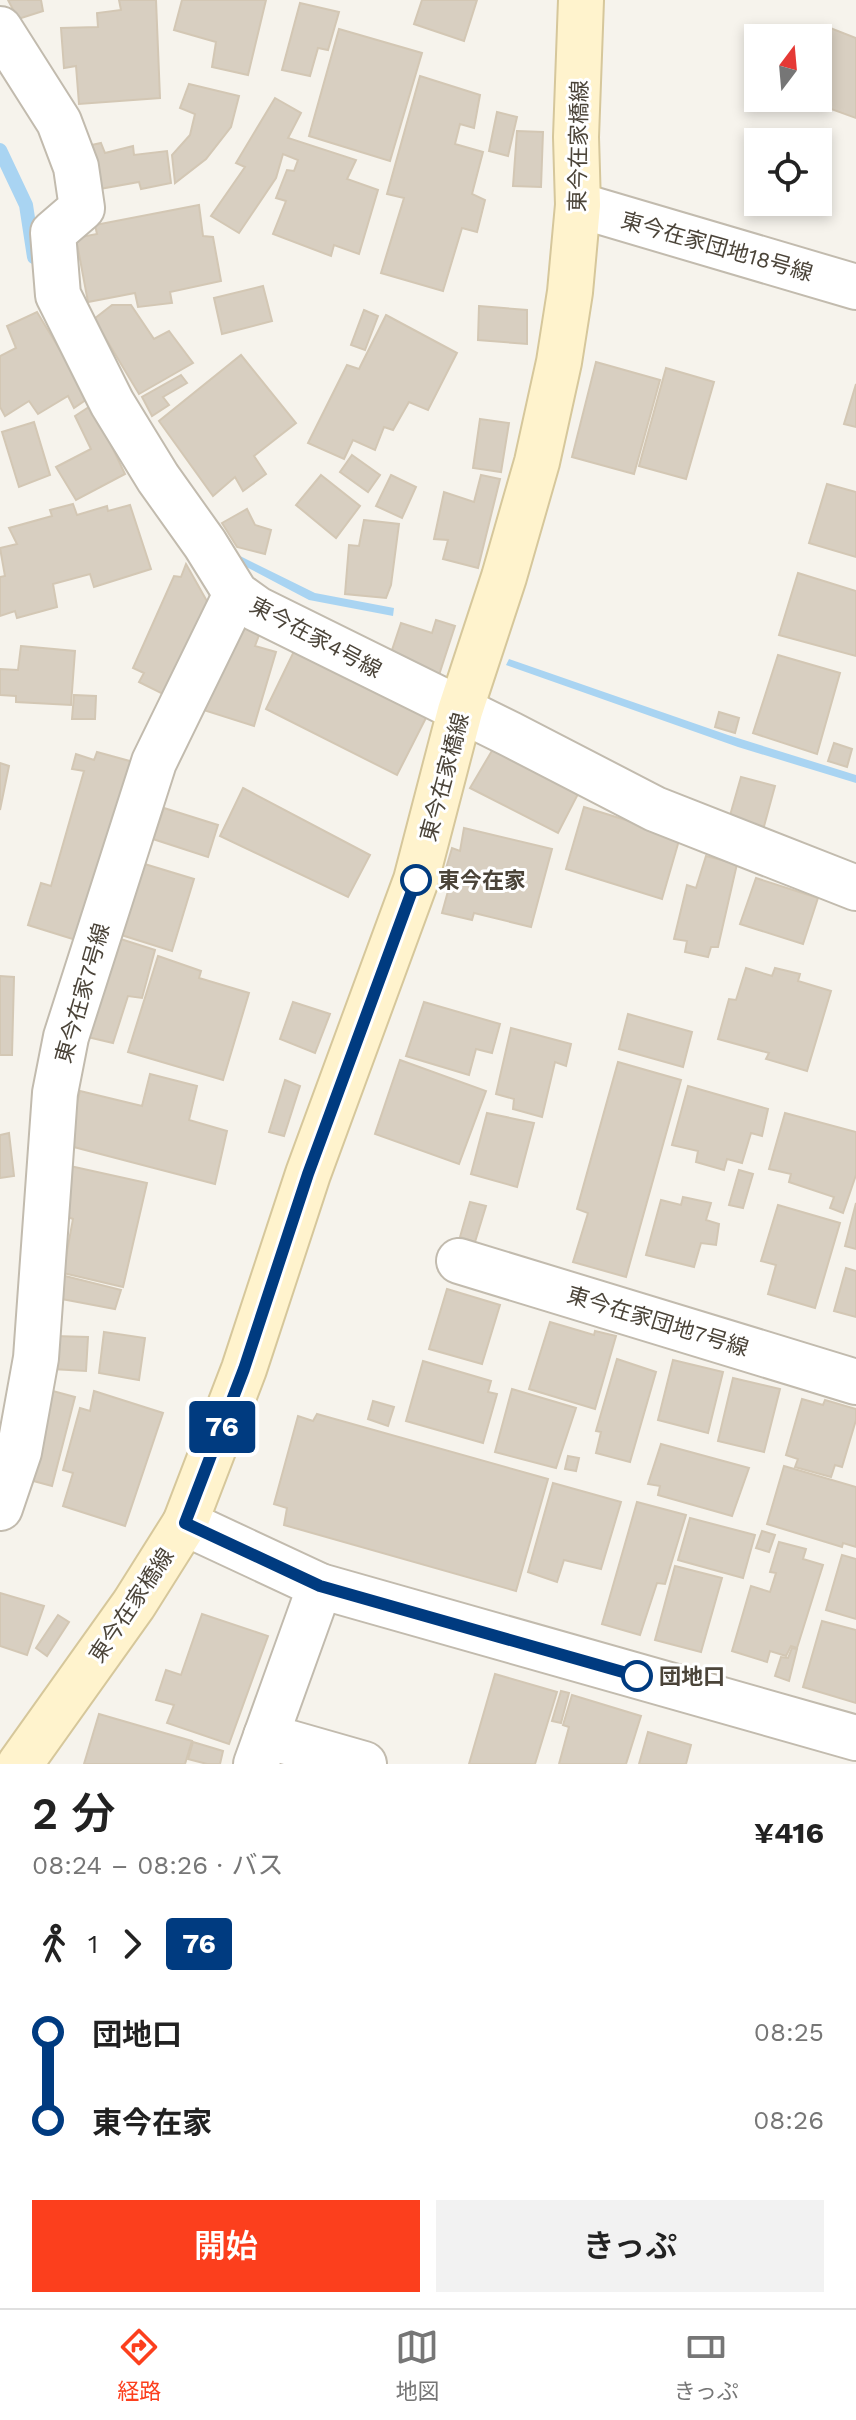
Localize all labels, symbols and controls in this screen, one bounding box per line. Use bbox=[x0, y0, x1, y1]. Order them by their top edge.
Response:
north arrow bbox=[744, 24, 832, 112]
map controls bbox=[744, 24, 832, 216]
street label: 東今在家橋線 bbox=[565, 80, 592, 212]
button: locate bbox=[744, 128, 832, 216]
street label: 東今在家団地18号線 bbox=[618, 207, 816, 286]
street label: 東今在家4号線 bbox=[246, 592, 386, 683]
street label: 東今在家橋線 bbox=[415, 710, 474, 844]
marker: 東今在家 bbox=[401, 865, 431, 895]
place label: 東今在家 bbox=[438, 868, 526, 893]
street label: 東今在家7号線 bbox=[51, 920, 114, 1066]
street label: 東今在家団地7号線 bbox=[564, 1282, 752, 1361]
line badge: 76 bbox=[186, 1401, 258, 1453]
text: 76 bbox=[205, 1410, 239, 1443]
street label: 東今在家橋線 bbox=[84, 1544, 179, 1667]
marker: 団地口 bbox=[622, 1661, 652, 1691]
place label: 団地口 bbox=[659, 1664, 725, 1689]
text: 2 分 bbox=[32, 1788, 115, 1840]
text: ¥416 bbox=[754, 1815, 824, 1850]
text: 08:24 – 08:26 · バス bbox=[32, 1850, 284, 1880]
icon: walk bbox=[32, 1922, 76, 1966]
icon: forward bbox=[110, 1922, 154, 1966]
text: 76 bbox=[182, 1927, 216, 1960]
text: 1 bbox=[88, 1929, 98, 1959]
text: 団地口 bbox=[92, 2017, 182, 2052]
text: 08:25 bbox=[754, 2017, 824, 2047]
text: 東今在家 bbox=[92, 2105, 212, 2140]
text: 08:26 bbox=[753, 2105, 824, 2135]
button: 開始 bbox=[32, 2200, 420, 2292]
button: きっぷ bbox=[436, 2200, 824, 2292]
tab: 経路 bbox=[117, 2325, 161, 2405]
tab: 地図 bbox=[395, 2325, 439, 2405]
tab: きっぷ bbox=[674, 2325, 739, 2405]

